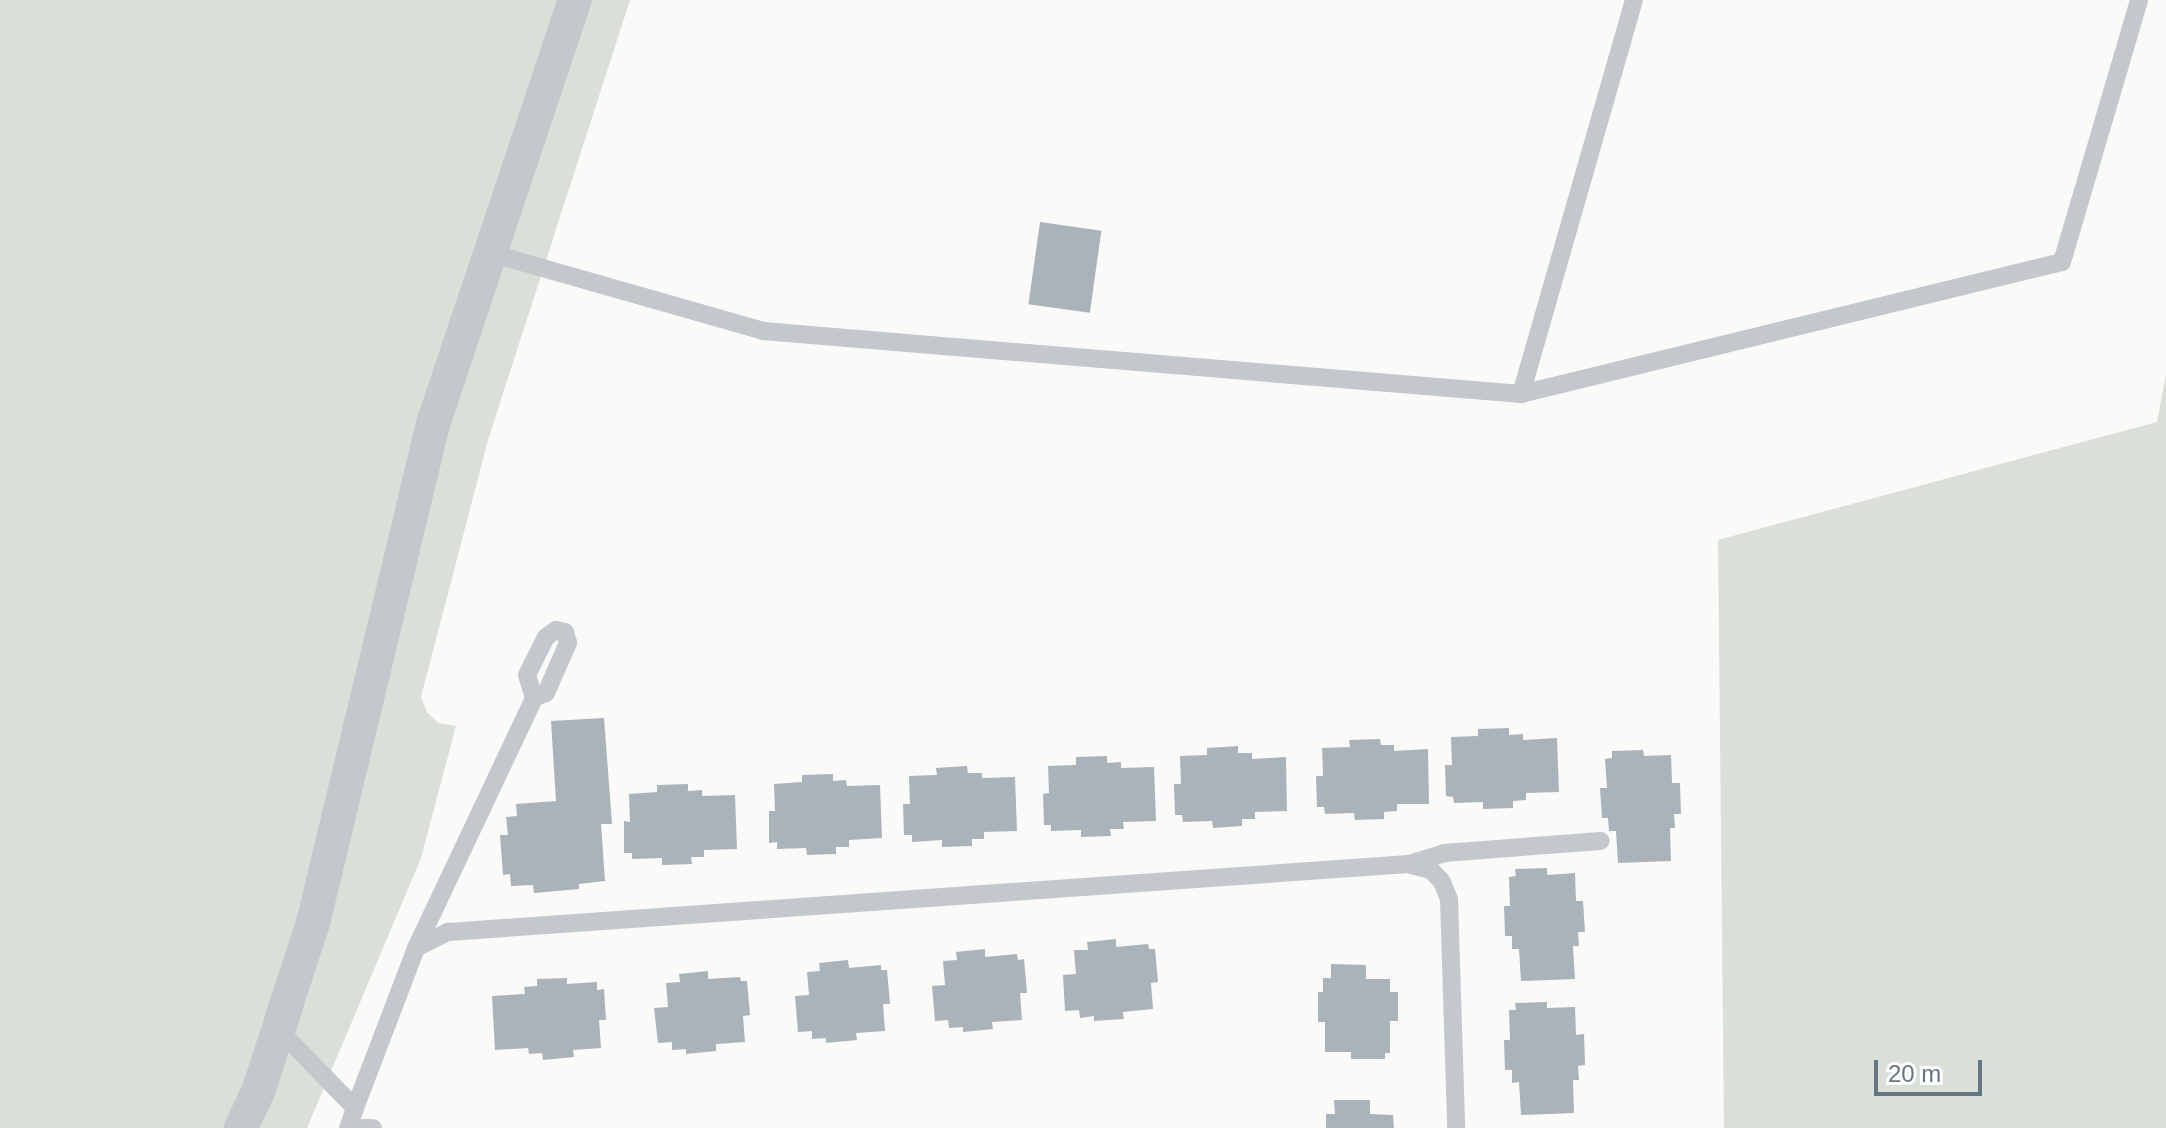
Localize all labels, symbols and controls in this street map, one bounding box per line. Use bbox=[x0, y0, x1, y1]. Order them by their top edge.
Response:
scale bar bbox=[1878, 1044, 1986, 1094]
text: 20 m bbox=[1888, 1060, 1941, 1087]

